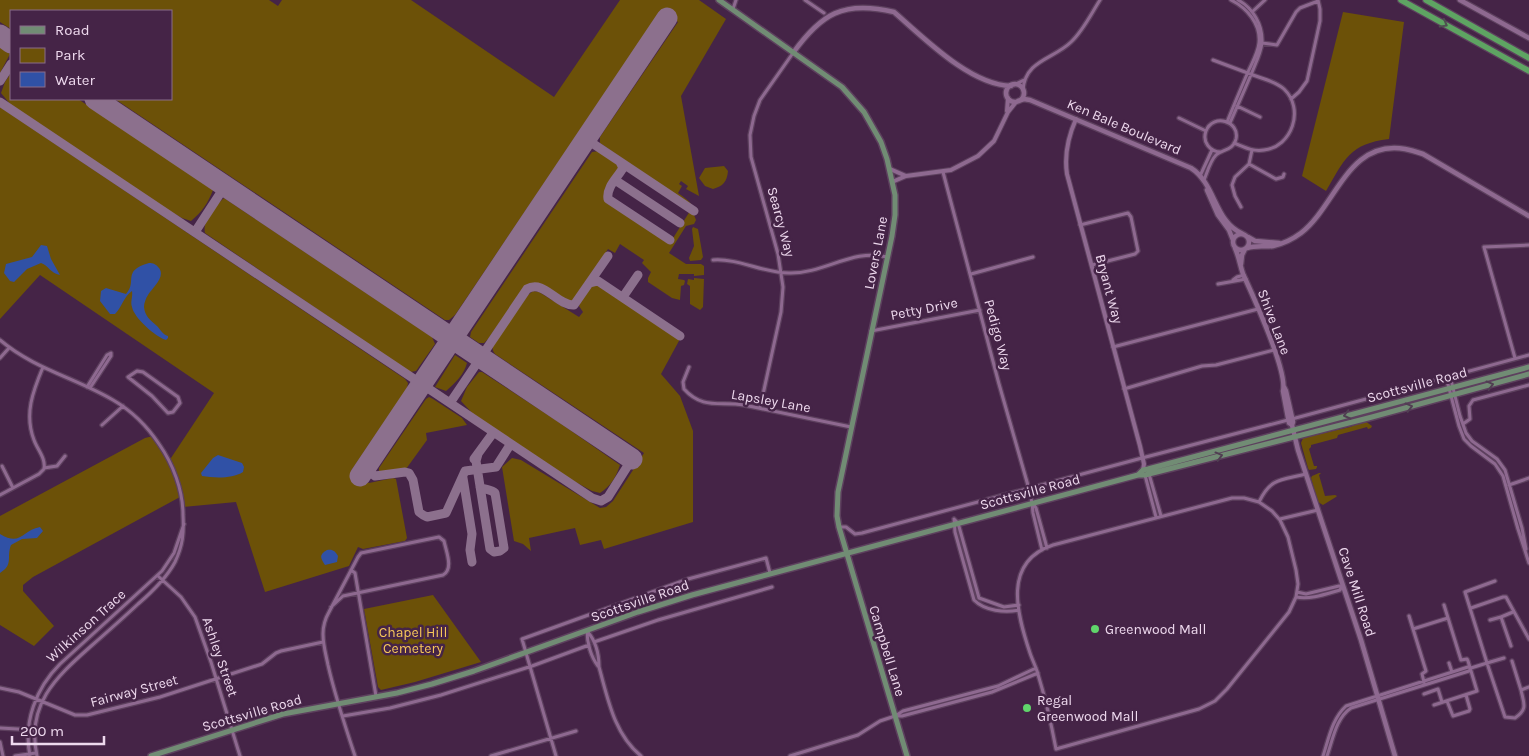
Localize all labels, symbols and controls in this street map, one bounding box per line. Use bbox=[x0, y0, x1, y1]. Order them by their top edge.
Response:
legend bbox=[10, 10, 172, 100]
one-way arrow bbox=[1438, 18, 1447, 28]
text: Road bbox=[55, 21, 90, 39]
text: Park bbox=[55, 46, 85, 64]
text: Water bbox=[55, 71, 96, 89]
street label: Ken Bale Boulevard bbox=[1064, 95, 1184, 159]
street label: Searcy Way bbox=[764, 185, 799, 259]
street label: Lovers Lane bbox=[861, 215, 891, 291]
street label: Bryant Way bbox=[1092, 252, 1127, 326]
street label: Shive Lane bbox=[1254, 287, 1294, 357]
street label: Petty Drive bbox=[889, 294, 959, 324]
street label: Pedigo Way bbox=[980, 298, 1016, 373]
street label: Scottsville Road bbox=[1365, 363, 1469, 407]
one-way arrow bbox=[1485, 380, 1493, 390]
street label: Lapsley Lane bbox=[730, 386, 812, 416]
one-way arrow bbox=[1405, 402, 1413, 412]
one-way arrow bbox=[1342, 409, 1351, 420]
one-way arrow bbox=[1215, 451, 1223, 461]
street label: Scottsville Road bbox=[978, 470, 1082, 514]
street label: Cave Mill Road bbox=[1335, 545, 1379, 639]
street label: Scottsville Road bbox=[589, 576, 691, 626]
street label: Wilkinson Trace bbox=[43, 586, 129, 666]
street label: Campbell Lane bbox=[865, 604, 909, 698]
street label: Ashley Street bbox=[198, 615, 242, 699]
place label: Greenwood Mall bbox=[1105, 621, 1206, 638]
marker: Greenwood Mall bbox=[1089, 623, 1101, 635]
park label: Chapel Hill Cemetery bbox=[379, 624, 447, 657]
street label: Fairway Street bbox=[88, 671, 180, 711]
street label: Scottsville Road bbox=[200, 691, 304, 735]
place label: Regal Greenwood Mall bbox=[1037, 692, 1138, 725]
marker: Regal Greenwood Mall bbox=[1021, 702, 1033, 714]
scale bar bbox=[12, 714, 105, 746]
text: 200 m bbox=[20, 722, 64, 740]

